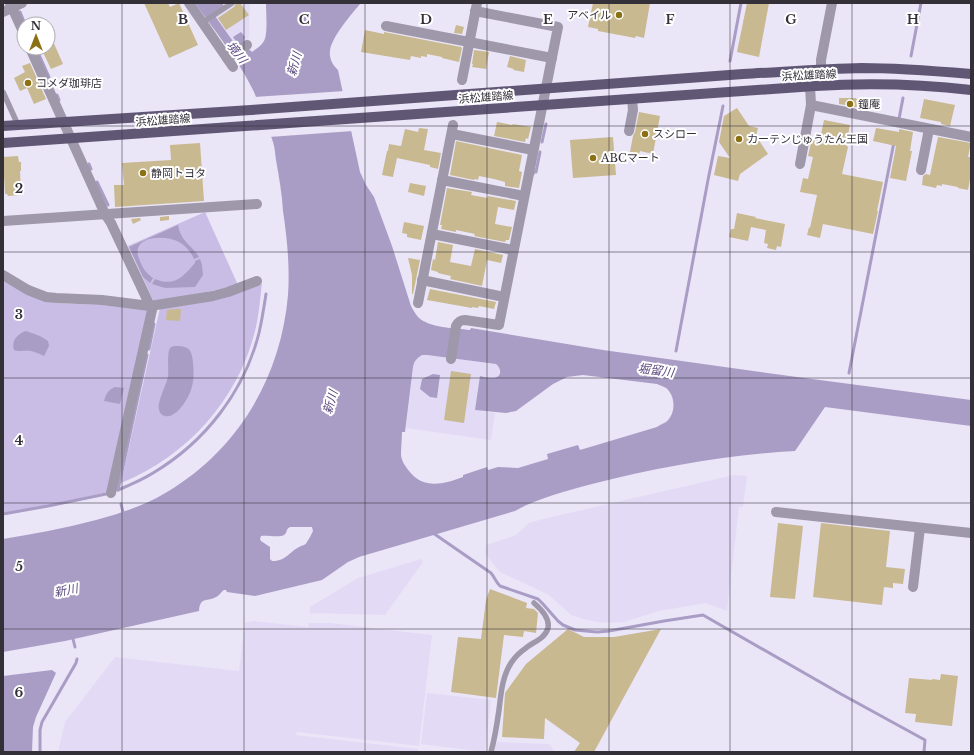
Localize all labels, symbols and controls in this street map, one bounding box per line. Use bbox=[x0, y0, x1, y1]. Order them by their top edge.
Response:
place label: アベイル bbox=[567, 8, 611, 22]
marker: アベイル bbox=[614, 10, 624, 20]
text: B bbox=[178, 11, 188, 28]
text: C bbox=[299, 11, 310, 28]
text: D bbox=[420, 11, 432, 28]
text: E bbox=[543, 11, 553, 28]
text: F bbox=[666, 11, 675, 28]
text: G bbox=[785, 11, 797, 28]
text: H bbox=[907, 11, 919, 28]
north arrow bbox=[16, 16, 56, 56]
text: N bbox=[31, 19, 42, 33]
water label: 境川 bbox=[224, 38, 252, 68]
water label: 新川 bbox=[283, 48, 305, 78]
street label: 浜松雄踏線 bbox=[781, 67, 837, 83]
place label: コメダ珈琲店 bbox=[36, 76, 102, 90]
marker: コメダ珈琲店 bbox=[23, 78, 33, 88]
street label: 浜松雄踏線 bbox=[458, 88, 514, 106]
place label: 鐘庵 bbox=[858, 97, 880, 111]
marker: 鐘庵 bbox=[845, 99, 855, 109]
street label: 浜松雄踏線 bbox=[135, 111, 191, 129]
place label: スシロー bbox=[653, 127, 697, 141]
marker: スシロー bbox=[640, 129, 650, 139]
place label: カーテンじゅうたん王国 bbox=[747, 132, 868, 146]
marker: カーテンじゅうたん王国 bbox=[734, 134, 744, 144]
place label: ABCマート bbox=[600, 151, 660, 165]
marker: ABCマート bbox=[588, 153, 598, 163]
place label: 静岡トヨタ bbox=[151, 166, 206, 180]
marker: 静岡トヨタ bbox=[138, 168, 148, 178]
text: 2 bbox=[15, 180, 23, 197]
text: 3 bbox=[15, 306, 23, 323]
water label: 堀留川 bbox=[637, 360, 677, 380]
water label: 新川 bbox=[319, 386, 341, 416]
text: 4 bbox=[15, 432, 24, 449]
text: 5 bbox=[15, 558, 23, 575]
water label: 新川 bbox=[53, 580, 81, 600]
text: 6 bbox=[15, 684, 24, 701]

